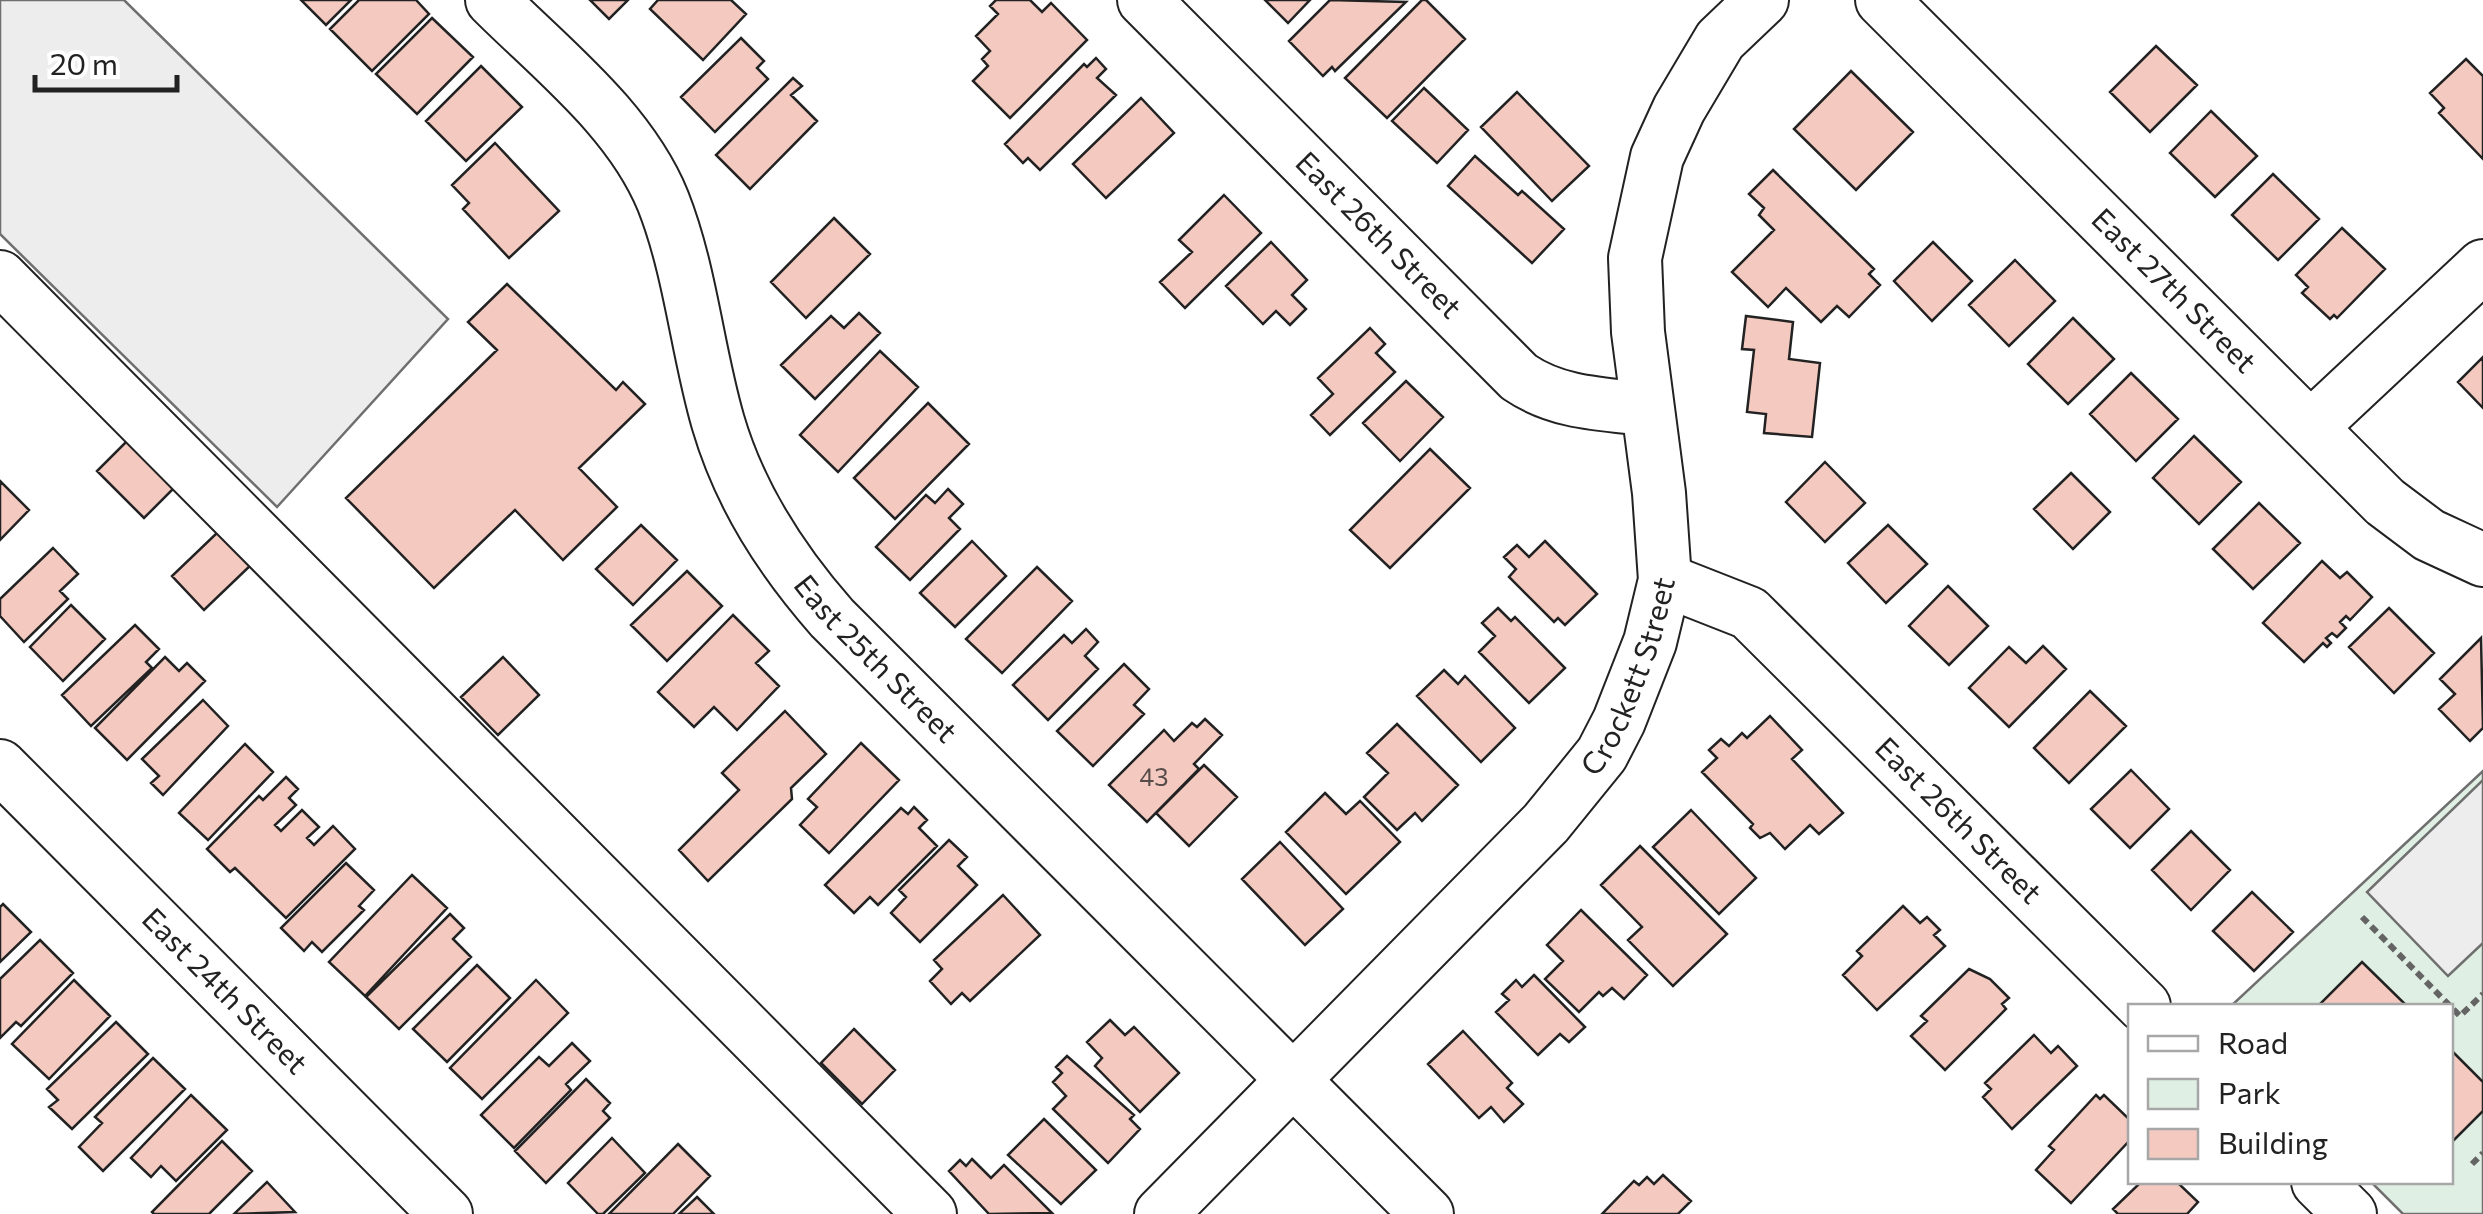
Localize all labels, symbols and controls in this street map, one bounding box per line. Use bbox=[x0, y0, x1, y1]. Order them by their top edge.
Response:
scale bar bbox=[35, 30, 178, 92]
text: 20 m bbox=[50, 44, 118, 81]
street label: East 26th Street bbox=[1289, 143, 1471, 325]
street label: East 27th Street bbox=[2085, 199, 2265, 379]
street label: East 25th Street bbox=[788, 566, 966, 749]
street label: Crockett Street bbox=[1571, 573, 1681, 782]
street label: East 26th Street bbox=[1869, 728, 2051, 910]
house number: 43 bbox=[1139, 761, 1169, 791]
street label: East 24th Street bbox=[136, 899, 317, 1080]
legend bbox=[2128, 1004, 2453, 1184]
text: Road bbox=[2218, 1023, 2288, 1060]
text: Park bbox=[2218, 1073, 2281, 1110]
text: Building bbox=[2218, 1123, 2328, 1160]

